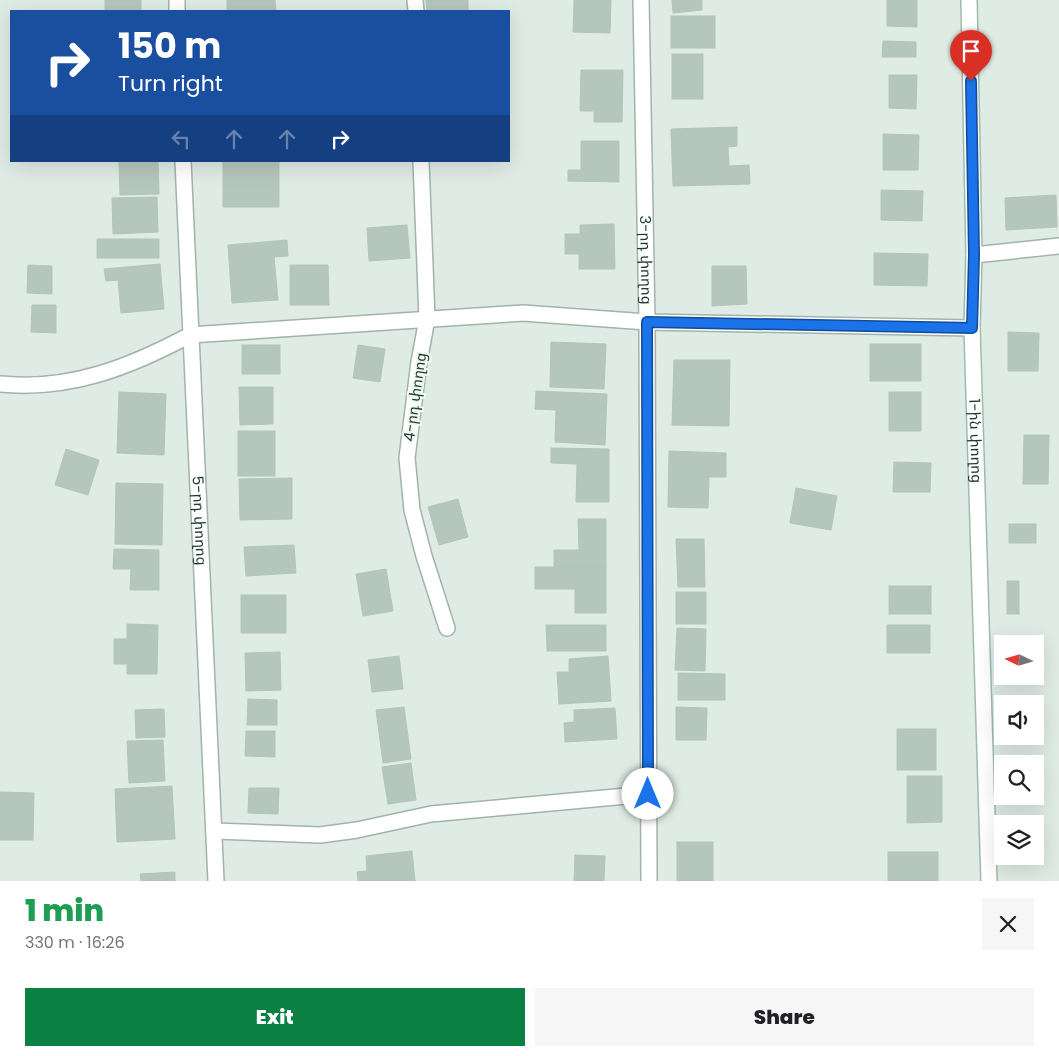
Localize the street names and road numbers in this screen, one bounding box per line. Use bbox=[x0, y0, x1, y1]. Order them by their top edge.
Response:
street label: 3-րդ փողոց bbox=[635, 215, 658, 305]
street label: 4-րդ փողոց bbox=[398, 351, 431, 443]
street label: 1-ին փողոց bbox=[964, 398, 988, 483]
street label: 5-րդ փողոց bbox=[187, 475, 213, 566]

